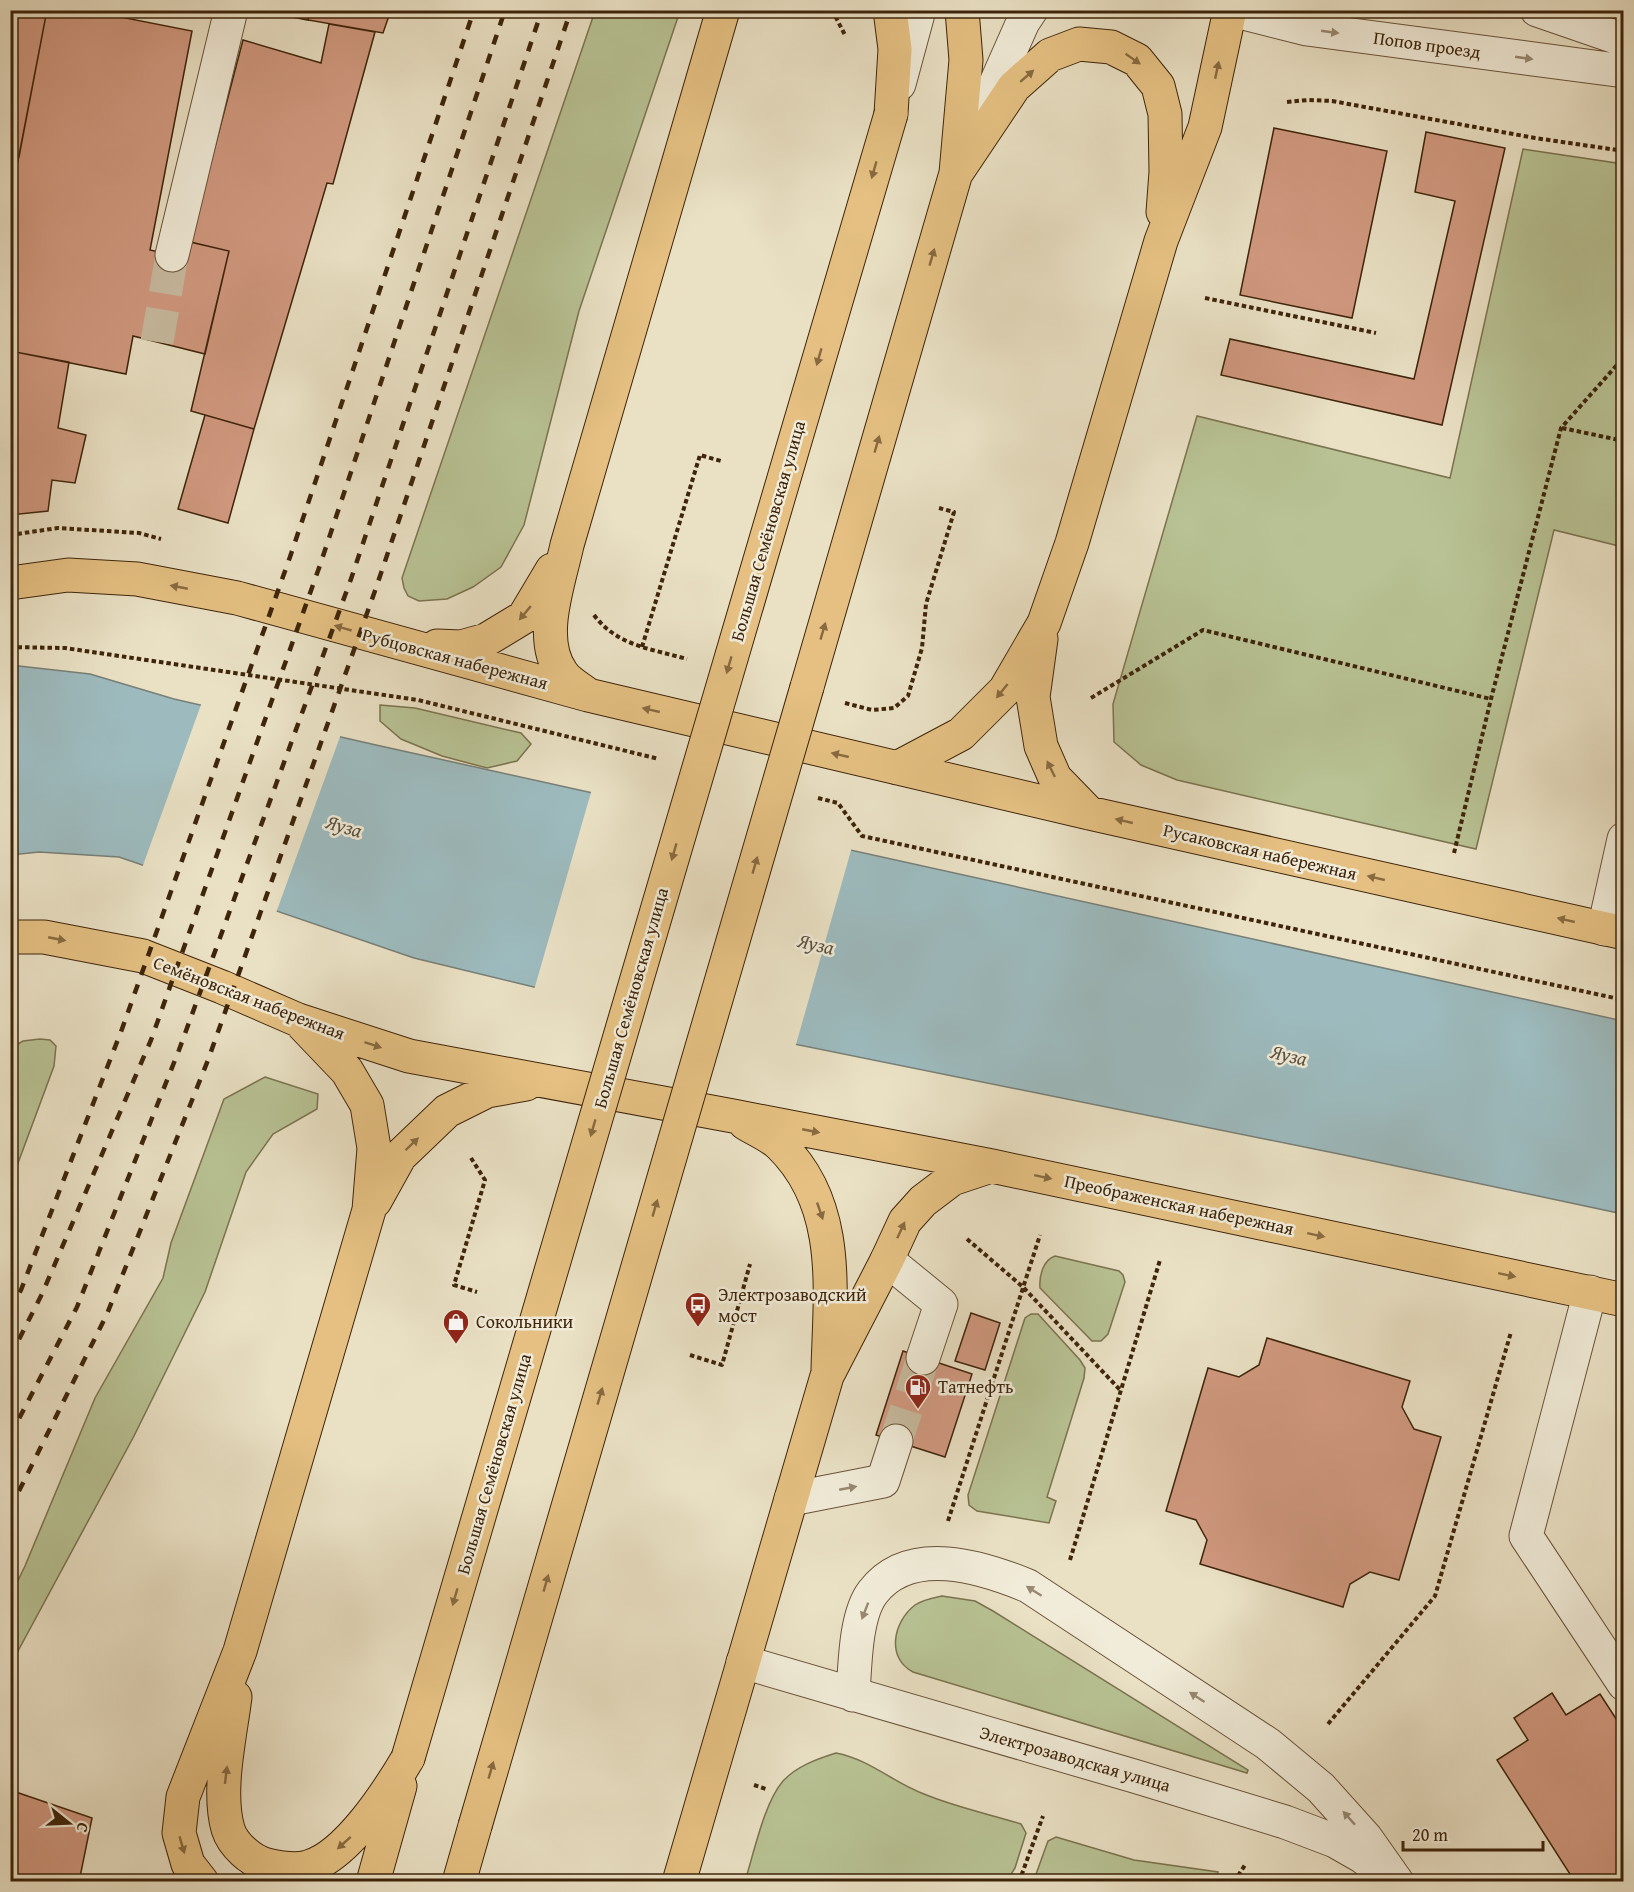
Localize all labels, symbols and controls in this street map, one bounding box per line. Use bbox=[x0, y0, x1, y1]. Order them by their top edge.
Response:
street label: Попов проезд bbox=[1372, 24, 1483, 65]
one-way arrow bbox=[1321, 28, 1340, 37]
one-way arrow bbox=[1125, 53, 1141, 65]
one-way arrow bbox=[1514, 53, 1533, 63]
one-way arrow bbox=[1213, 60, 1222, 79]
one-way arrow bbox=[1019, 69, 1035, 82]
one-way arrow bbox=[869, 161, 878, 179]
one-way arrow bbox=[927, 248, 937, 266]
one-way arrow bbox=[814, 348, 823, 366]
street label: Большая Семёновская улица bbox=[723, 417, 812, 644]
one-way arrow bbox=[873, 435, 882, 453]
one-way arrow bbox=[170, 582, 189, 591]
one-way arrow bbox=[519, 605, 532, 621]
street label: Рубцовская набережная bbox=[359, 621, 551, 696]
one-way arrow bbox=[819, 622, 828, 640]
one-way arrow bbox=[334, 623, 352, 632]
one-way arrow bbox=[724, 656, 733, 674]
one-way arrow bbox=[997, 683, 1009, 698]
one-way arrow bbox=[641, 705, 660, 714]
one-way arrow bbox=[831, 750, 850, 759]
one-way arrow bbox=[1047, 761, 1056, 778]
water label: Яуза bbox=[322, 806, 366, 845]
one-way arrow bbox=[1115, 816, 1134, 826]
street label: Русаковская набережная bbox=[1161, 816, 1360, 887]
one-way arrow bbox=[669, 843, 678, 861]
one-way arrow bbox=[751, 856, 760, 874]
one-way arrow bbox=[1367, 872, 1385, 882]
street label: Большая Семёновская улица bbox=[586, 884, 675, 1111]
one-way arrow bbox=[1557, 915, 1576, 925]
water label: Яуза bbox=[794, 925, 838, 962]
one-way arrow bbox=[48, 935, 67, 944]
street label: Семёновская набережная bbox=[150, 949, 349, 1047]
water label: Яуза bbox=[1267, 1036, 1311, 1073]
one-way arrow bbox=[364, 1041, 382, 1050]
one-way arrow bbox=[588, 1119, 597, 1137]
one-way arrow bbox=[802, 1127, 821, 1136]
one-way arrow bbox=[405, 1137, 420, 1151]
street label: Преображенская набережная bbox=[1062, 1167, 1296, 1242]
one-way arrow bbox=[1034, 1173, 1053, 1182]
one-way arrow bbox=[651, 1199, 660, 1217]
one-way arrow bbox=[816, 1203, 826, 1221]
one-way arrow bbox=[896, 1222, 905, 1239]
one-way arrow bbox=[1307, 1230, 1326, 1240]
one-way arrow bbox=[1498, 1271, 1517, 1280]
place label: Электрозаводский мост bbox=[718, 1281, 867, 1329]
bus stop icon: Электрозаводский мост bbox=[683, 1290, 713, 1328]
shop icon: Сокольники bbox=[441, 1307, 471, 1345]
place label: Сокольники bbox=[476, 1308, 574, 1335]
street label: Большая Семёновская улица bbox=[449, 1350, 538, 1577]
fuel station icon: Татнефть bbox=[903, 1372, 933, 1410]
place label: Татнефть bbox=[938, 1373, 1014, 1400]
one-way arrow bbox=[596, 1387, 606, 1405]
one-way arrow bbox=[839, 1483, 858, 1492]
one-way arrow bbox=[542, 1574, 551, 1592]
one-way arrow bbox=[1026, 1585, 1042, 1596]
one-way arrow bbox=[450, 1588, 459, 1606]
one-way arrow bbox=[860, 1602, 869, 1620]
one-way arrow bbox=[1189, 1692, 1205, 1703]
street label: Электрозаводская улица bbox=[977, 1718, 1174, 1799]
one-way arrow bbox=[487, 1761, 497, 1779]
one-way arrow bbox=[221, 1765, 231, 1784]
north arrow bbox=[39, 1793, 99, 1853]
one-way arrow bbox=[1342, 1811, 1356, 1826]
scale bar bbox=[1403, 1814, 1542, 1852]
text: С bbox=[70, 1820, 96, 1836]
text: 20 m bbox=[1412, 1821, 1448, 1848]
one-way arrow bbox=[178, 1836, 187, 1854]
one-way arrow bbox=[337, 1836, 352, 1849]

